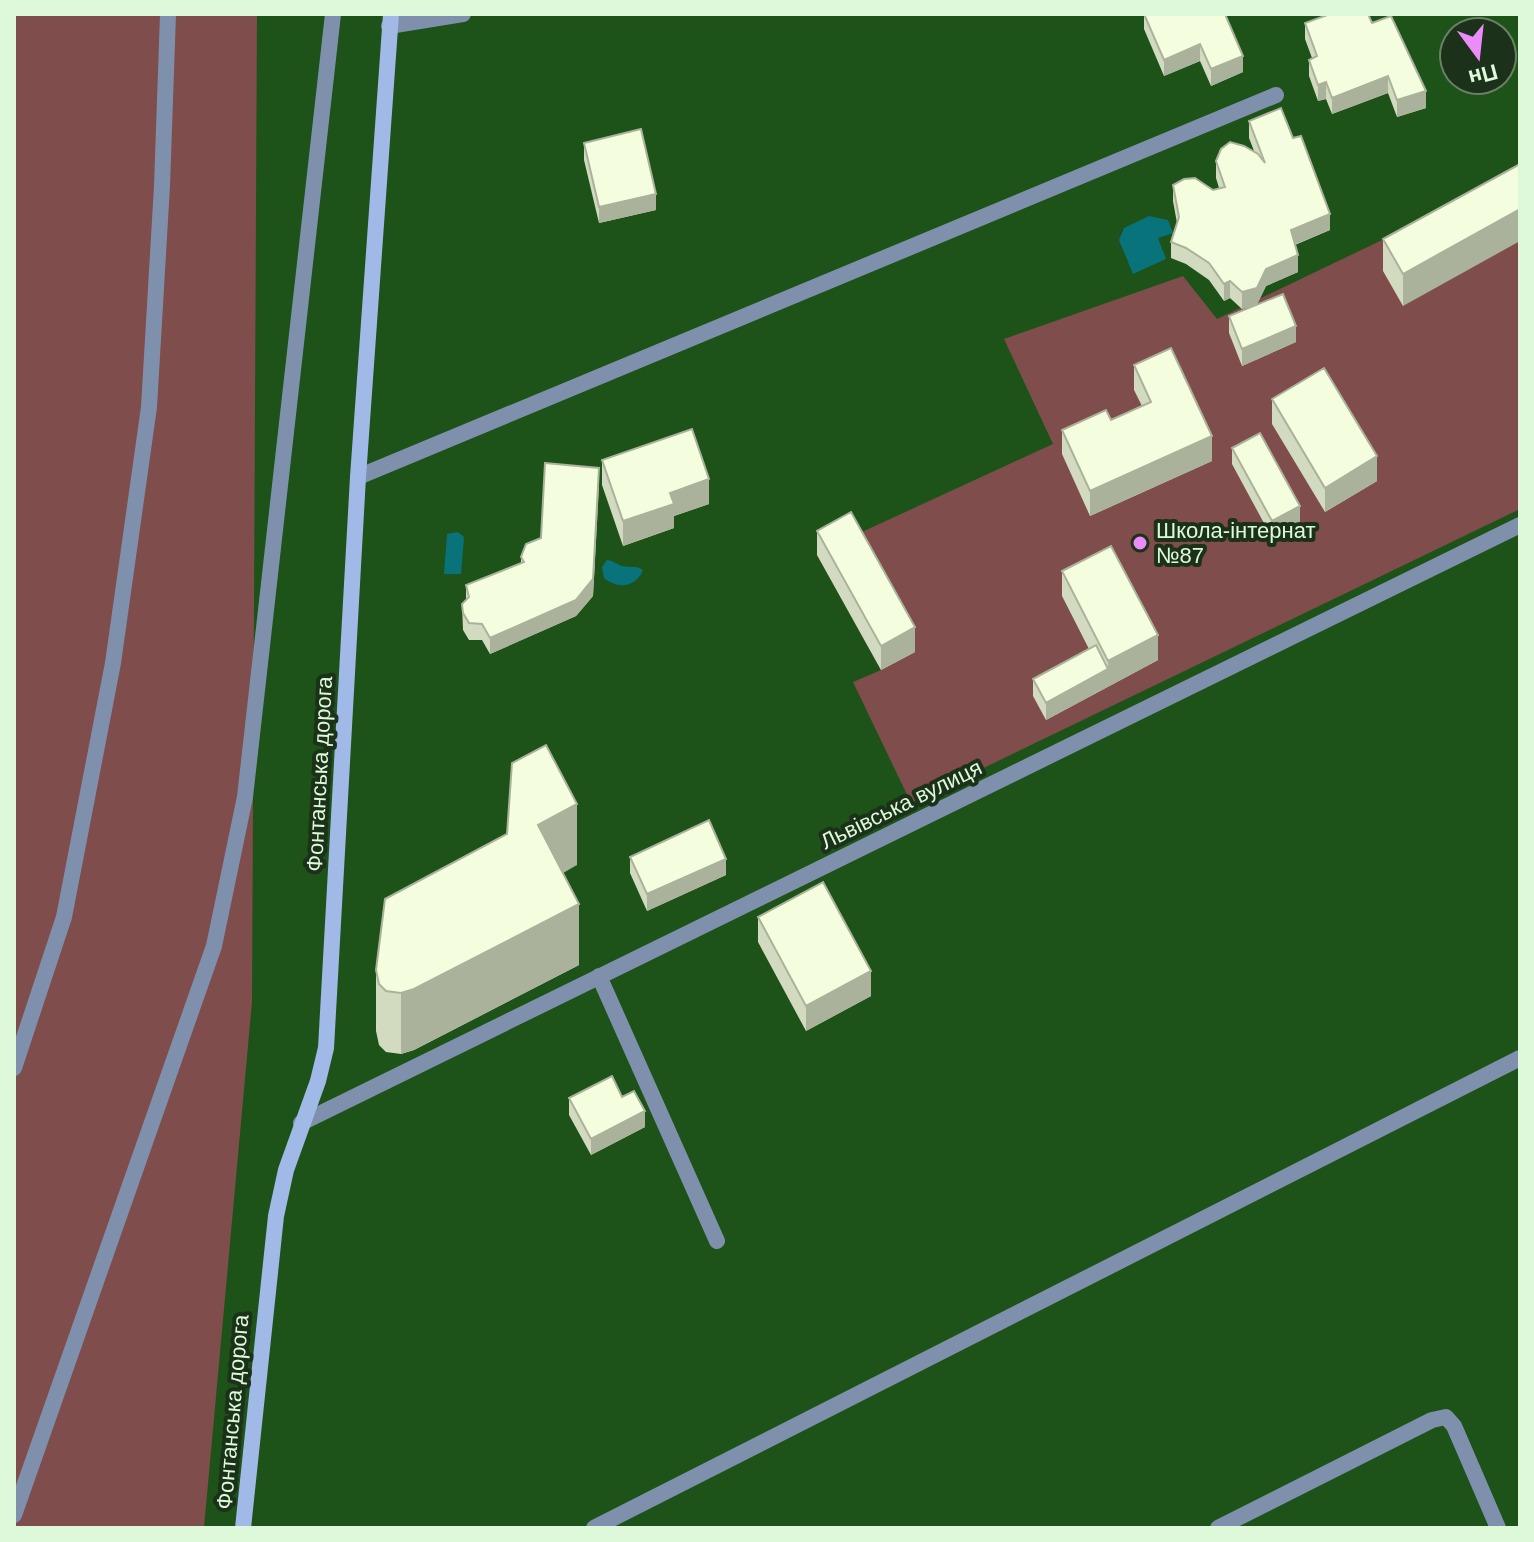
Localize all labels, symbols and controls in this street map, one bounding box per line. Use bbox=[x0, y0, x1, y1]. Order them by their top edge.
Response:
north arrow bbox=[1438, 16, 1518, 96]
text: Пн bbox=[1466, 59, 1500, 91]
place label: Школа-інтернат №87 bbox=[1156, 518, 1316, 568]
marker: Школа-інтернат №87 bbox=[1131, 534, 1149, 552]
street label: Фонтанська дорога bbox=[302, 675, 337, 872]
street label: Львівська вулиця bbox=[817, 755, 986, 854]
street label: Фонтанська дорога bbox=[212, 1313, 254, 1511]

